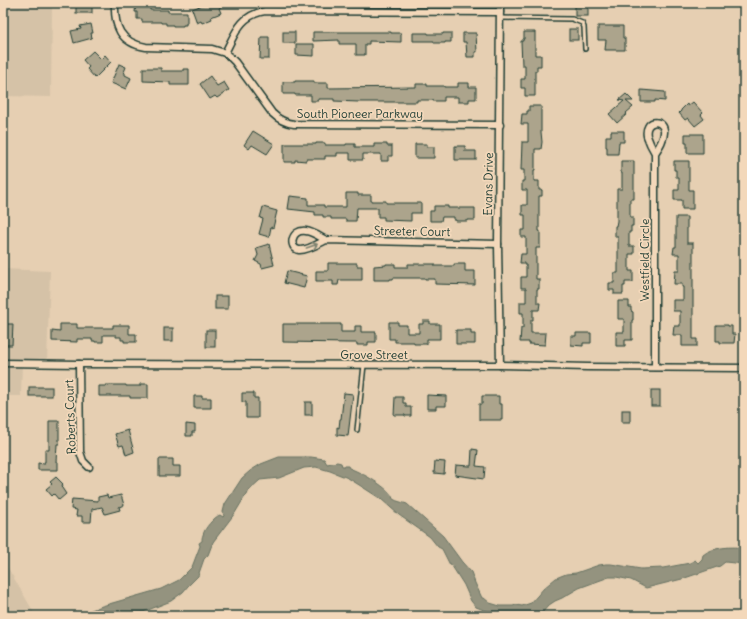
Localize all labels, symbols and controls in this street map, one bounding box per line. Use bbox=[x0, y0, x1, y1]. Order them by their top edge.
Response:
street label: South Pioneer Parkway bbox=[297, 106, 423, 121]
street label: Evans Drive bbox=[480, 152, 496, 216]
street label: Westfield Circle bbox=[637, 219, 652, 301]
street label: Streeter Court bbox=[374, 223, 450, 239]
one-way arrow bbox=[306, 242, 318, 250]
street label: Grove Street bbox=[340, 347, 408, 362]
street label: Roberts Court bbox=[61, 379, 79, 455]

